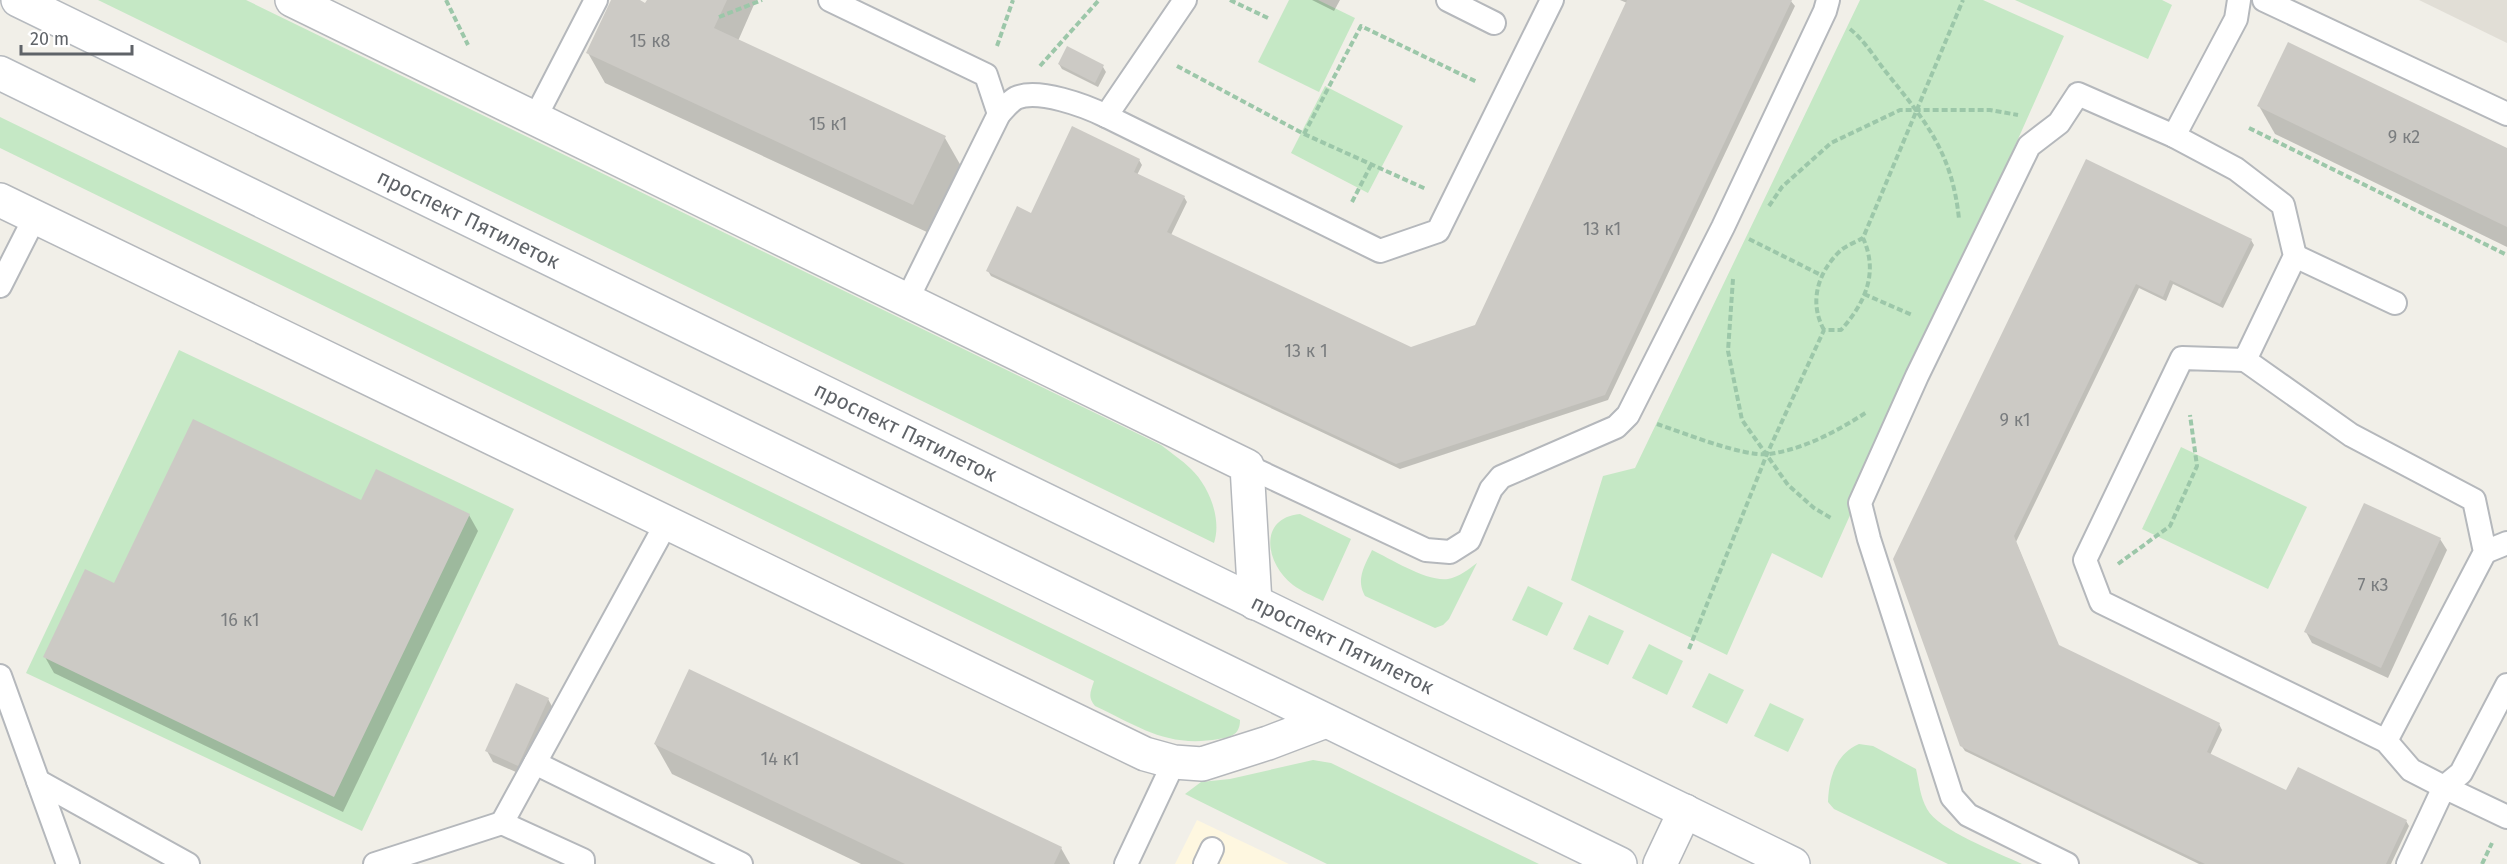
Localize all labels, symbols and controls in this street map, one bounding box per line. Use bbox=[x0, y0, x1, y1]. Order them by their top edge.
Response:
scale bar bbox=[21, 18, 132, 56]
text: 20 m bbox=[30, 28, 69, 50]
house number: 15 к8 bbox=[630, 30, 671, 52]
house number: 15 к1 bbox=[809, 113, 847, 135]
house number: 9 к2 bbox=[2388, 126, 2420, 148]
street label: проспект Пятилеток bbox=[373, 164, 564, 275]
house number: 13 к1 bbox=[1583, 218, 1621, 240]
house number: 13 к 1 bbox=[1284, 340, 1328, 362]
street label: проспект Пятилеток bbox=[810, 377, 1001, 487]
house number: 9 к1 bbox=[1999, 409, 2031, 431]
house number: 7 к3 bbox=[2357, 574, 2389, 596]
street label: проспект Пятилеток bbox=[1247, 589, 1438, 700]
house number: 16 к1 bbox=[220, 609, 260, 631]
house number: 14 к1 bbox=[760, 748, 800, 770]

